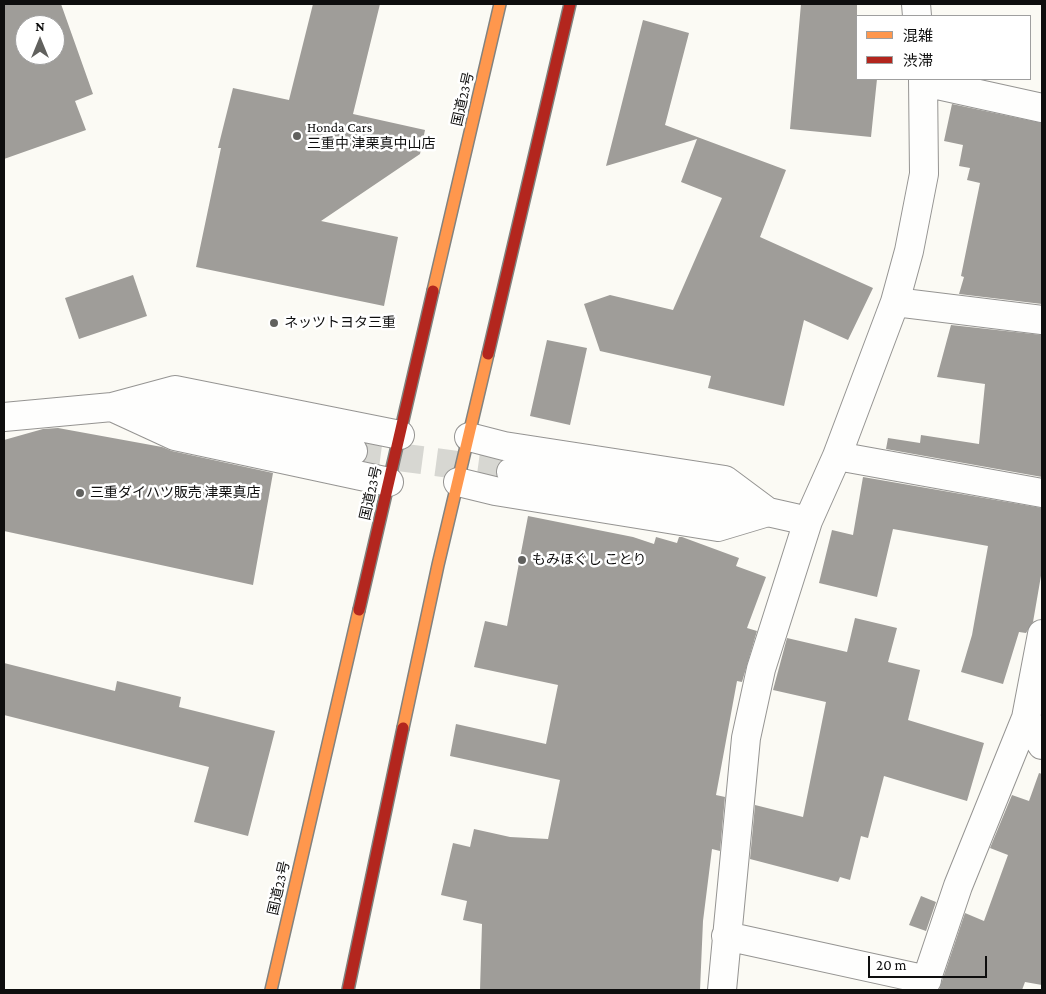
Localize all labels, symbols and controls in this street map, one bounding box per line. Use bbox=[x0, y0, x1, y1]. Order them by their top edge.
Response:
north arrow bbox=[15, 15, 65, 65]
legend bbox=[856, 15, 1031, 80]
text: N bbox=[35, 18, 45, 34]
text: 混雑 bbox=[903, 28, 933, 44]
text: 渋滞 bbox=[903, 53, 933, 69]
street label: 国道23号 bbox=[449, 70, 477, 128]
place label: Honda Cars 三重中 津栗真中山店 bbox=[307, 120, 436, 152]
marker: Honda Cars 三重中 津栗真中山店 bbox=[291, 130, 303, 142]
place label: ネッツトヨタ三重 bbox=[284, 315, 396, 331]
marker: ネッツトヨタ三重 bbox=[268, 317, 280, 329]
street label: 国道23号 bbox=[357, 464, 385, 522]
place label: 三重ダイハツ販売 津栗真店 bbox=[90, 485, 261, 501]
marker: 三重ダイハツ販売 津栗真店 bbox=[74, 487, 86, 499]
place label: もみほぐし ことり bbox=[532, 552, 647, 568]
marker: もみほぐし ことり bbox=[516, 554, 528, 566]
street label: 国道23号 bbox=[265, 859, 293, 917]
scale bar bbox=[871, 946, 990, 978]
text: 20 m bbox=[876, 957, 907, 973]

